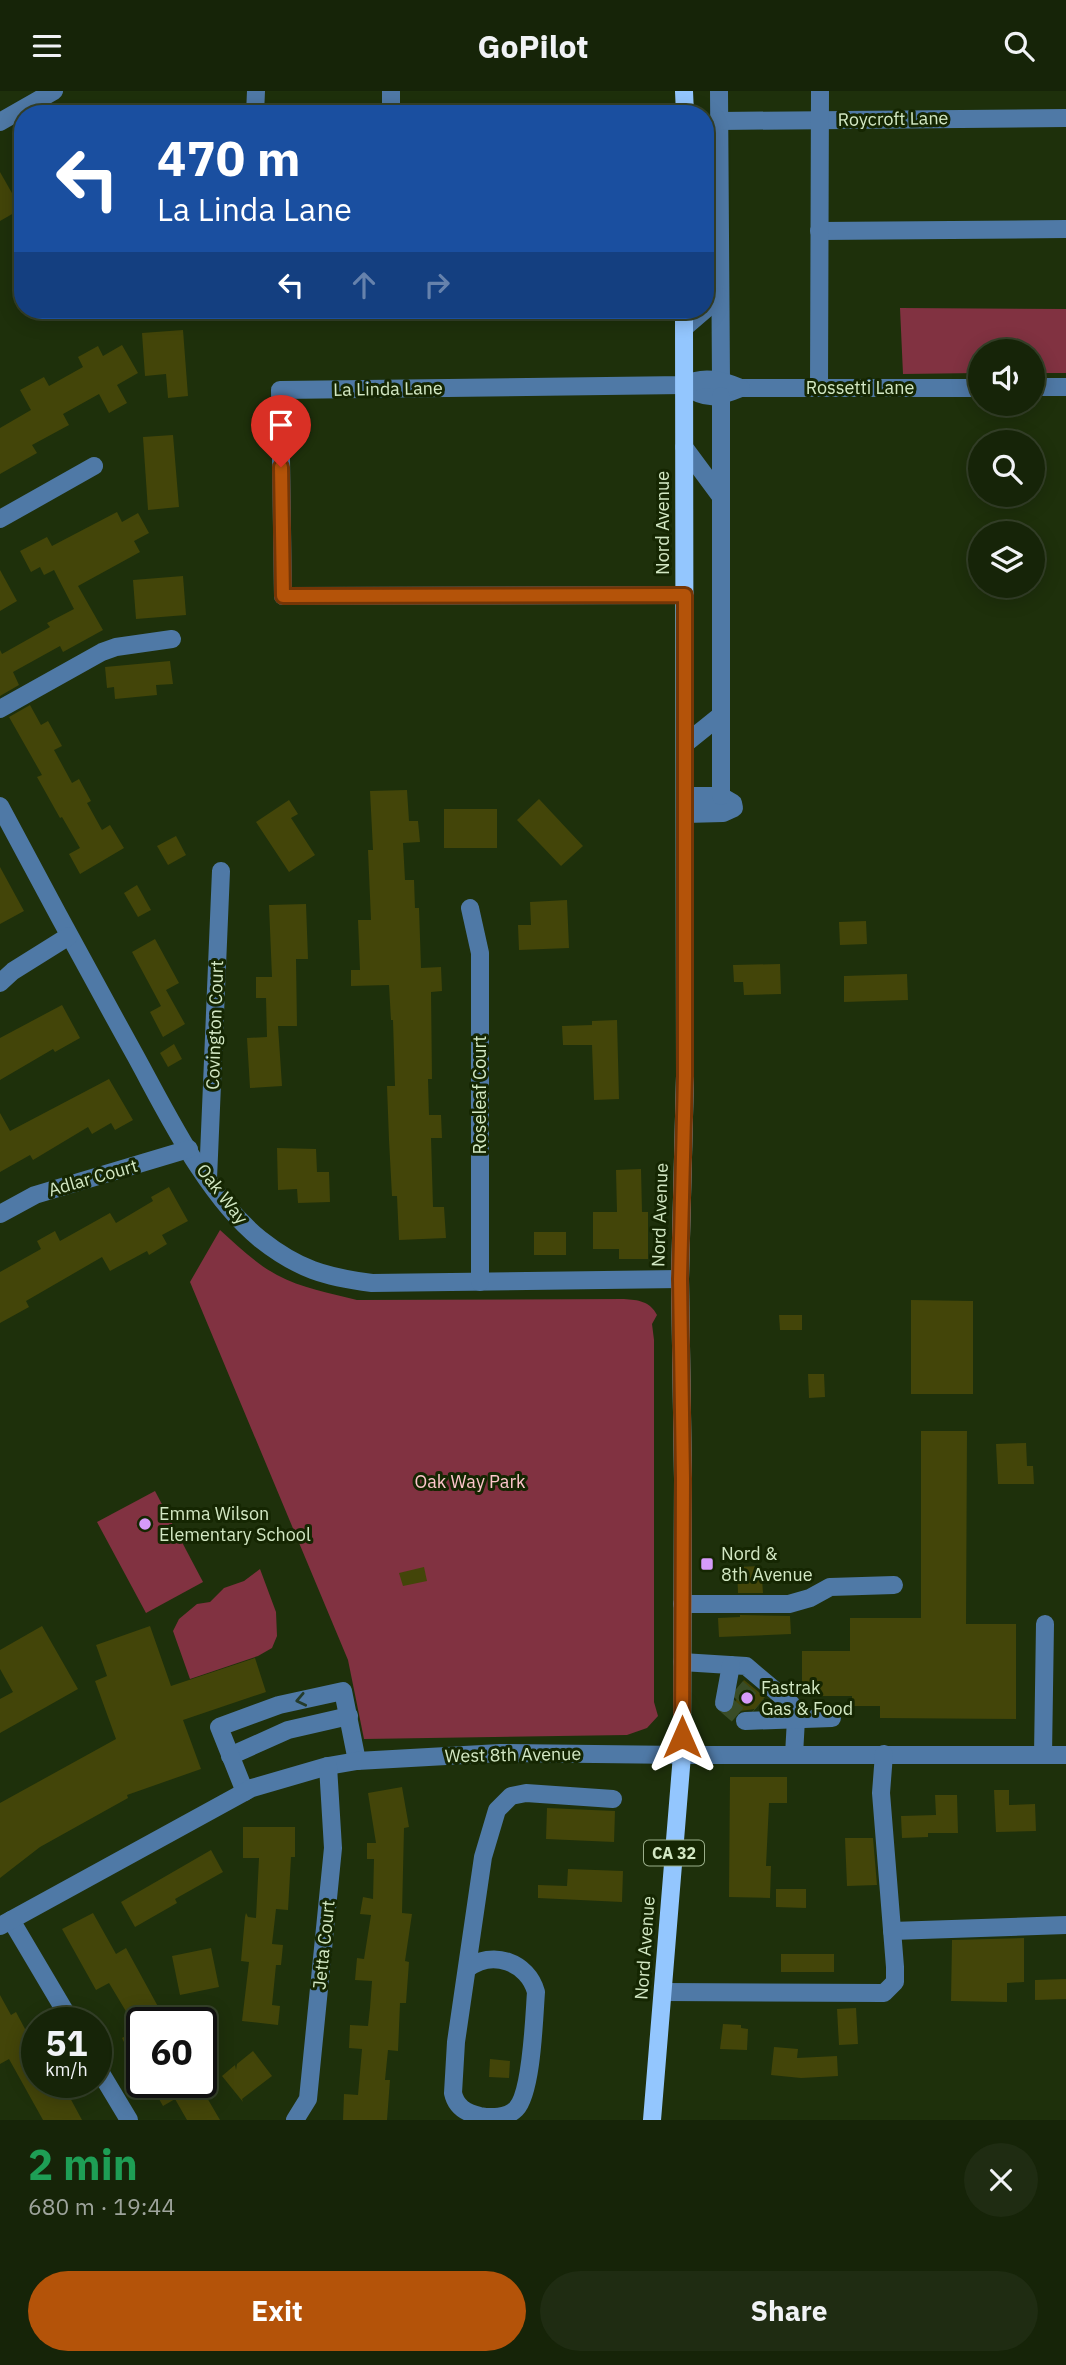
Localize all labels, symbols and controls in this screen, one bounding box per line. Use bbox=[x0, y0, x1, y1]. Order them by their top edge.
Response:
text: GoPilot bbox=[477, 25, 589, 67]
icon: menu bbox=[28, 27, 66, 65]
icon: search bbox=[1000, 27, 1038, 65]
street label: Roycroft Lane bbox=[837, 106, 949, 131]
text: 470 m bbox=[157, 126, 301, 189]
icon: left bbox=[42, 133, 133, 224]
text: La Linda Lane bbox=[157, 188, 352, 230]
icon: left bbox=[272, 266, 310, 304]
icon: ahead bbox=[345, 266, 383, 304]
icon: right bbox=[418, 266, 456, 304]
map controls bbox=[968, 339, 1045, 598]
button: sound bbox=[968, 339, 1045, 416]
street label: La Linda Lane bbox=[333, 376, 443, 401]
street label: Rossetti Lane bbox=[806, 376, 914, 399]
pin bbox=[251, 395, 311, 467]
icon: arrive bbox=[262, 406, 300, 444]
button: search bbox=[968, 430, 1045, 507]
street label: Nord Avenue bbox=[651, 471, 674, 575]
button: layers bbox=[968, 521, 1045, 598]
street label: Covington Court bbox=[201, 960, 228, 1090]
street label: Roseleaf Court bbox=[468, 1036, 491, 1154]
street label: Adlar Court bbox=[46, 1154, 140, 1201]
street label: Oak Way bbox=[192, 1159, 253, 1229]
street label: Nord Avenue bbox=[646, 1162, 673, 1267]
park label: Oak Way Park bbox=[414, 1470, 526, 1493]
place label: Emma Wilson Elementary School bbox=[159, 1502, 311, 1546]
marker: Emma Wilson Elementary School bbox=[137, 1516, 153, 1532]
place label: Nord & 8th Avenue bbox=[721, 1542, 813, 1586]
marker: Nord & 8th Avenue bbox=[699, 1556, 715, 1572]
place label: Fastrak Gas & Food bbox=[761, 1676, 853, 1720]
marker: Fastrak Gas & Food bbox=[739, 1690, 755, 1706]
one-way arrow bbox=[295, 1692, 307, 1707]
position arrow bbox=[645, 1700, 719, 1774]
street label: West 8th Avenue bbox=[445, 1742, 582, 1767]
road number: CA 32 bbox=[644, 1841, 704, 1865]
street label: Nord Avenue bbox=[629, 1895, 660, 2001]
street label: Jetta Court bbox=[307, 1899, 340, 1991]
speed limit sign: 60 bbox=[126, 2007, 217, 2098]
text: 51 bbox=[45, 2020, 88, 2066]
text: km/h bbox=[45, 2058, 88, 2081]
text: 2 min bbox=[28, 2137, 138, 2192]
button: close bbox=[964, 2143, 1038, 2217]
text: 680 m · 19:44 bbox=[28, 2191, 175, 2221]
button: Exit bbox=[28, 2271, 526, 2351]
button: Share bbox=[540, 2271, 1038, 2351]

